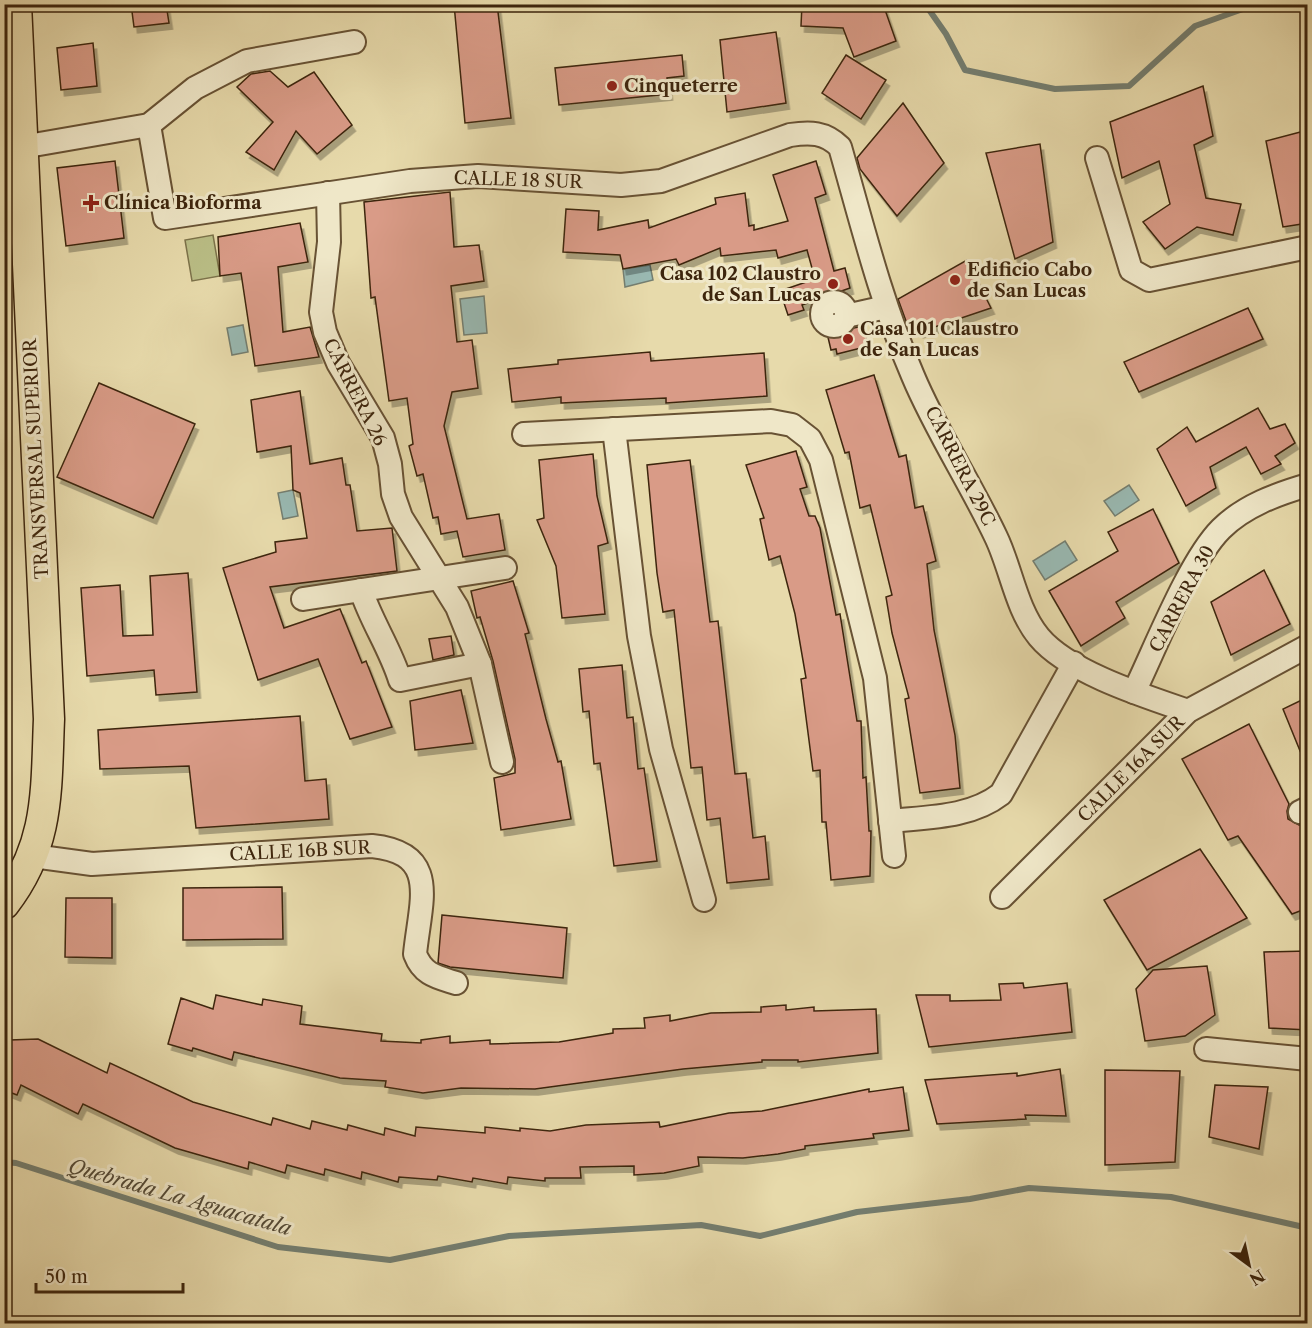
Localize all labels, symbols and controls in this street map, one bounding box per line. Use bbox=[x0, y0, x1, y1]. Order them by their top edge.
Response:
place label: Cinqueterre bbox=[624, 75, 738, 97]
marker: Cinqueterre bbox=[605, 79, 619, 93]
street label: CALLE 18 SUR bbox=[453, 167, 584, 193]
place label: Clínica Bioforma bbox=[104, 192, 262, 214]
marker: Clínica Bioforma bbox=[82, 194, 100, 212]
place label: Edificio Cabo de San Lucas bbox=[967, 259, 1092, 302]
place label: Casa 102 Claustro de San Lucas bbox=[660, 263, 821, 306]
marker: Edificio Cabo de San Lucas bbox=[948, 273, 962, 287]
marker: Casa 102 Claustro de San Lucas bbox=[826, 277, 840, 291]
place label: Casa 101 Claustro de San Lucas bbox=[860, 318, 1019, 361]
marker: Casa 101 Claustro de San Lucas bbox=[841, 332, 855, 346]
street label: CARRERA 26 bbox=[319, 335, 391, 449]
street label: TRANSVERSAL SUPERIOR bbox=[19, 337, 53, 580]
street label: CARRERA 29C bbox=[920, 402, 1000, 530]
street label: CARRERA 30 bbox=[1145, 542, 1219, 656]
street label: CALLE 16A SUR bbox=[1073, 711, 1189, 827]
street label: CALLE 16B SUR bbox=[229, 836, 372, 866]
water label: Quebrada La Aguacatala bbox=[66, 1154, 294, 1240]
north arrow bbox=[1219, 1235, 1279, 1295]
scale bar bbox=[36, 1256, 183, 1294]
text: N bbox=[1246, 1265, 1268, 1290]
text: 50 m bbox=[45, 1266, 88, 1288]

